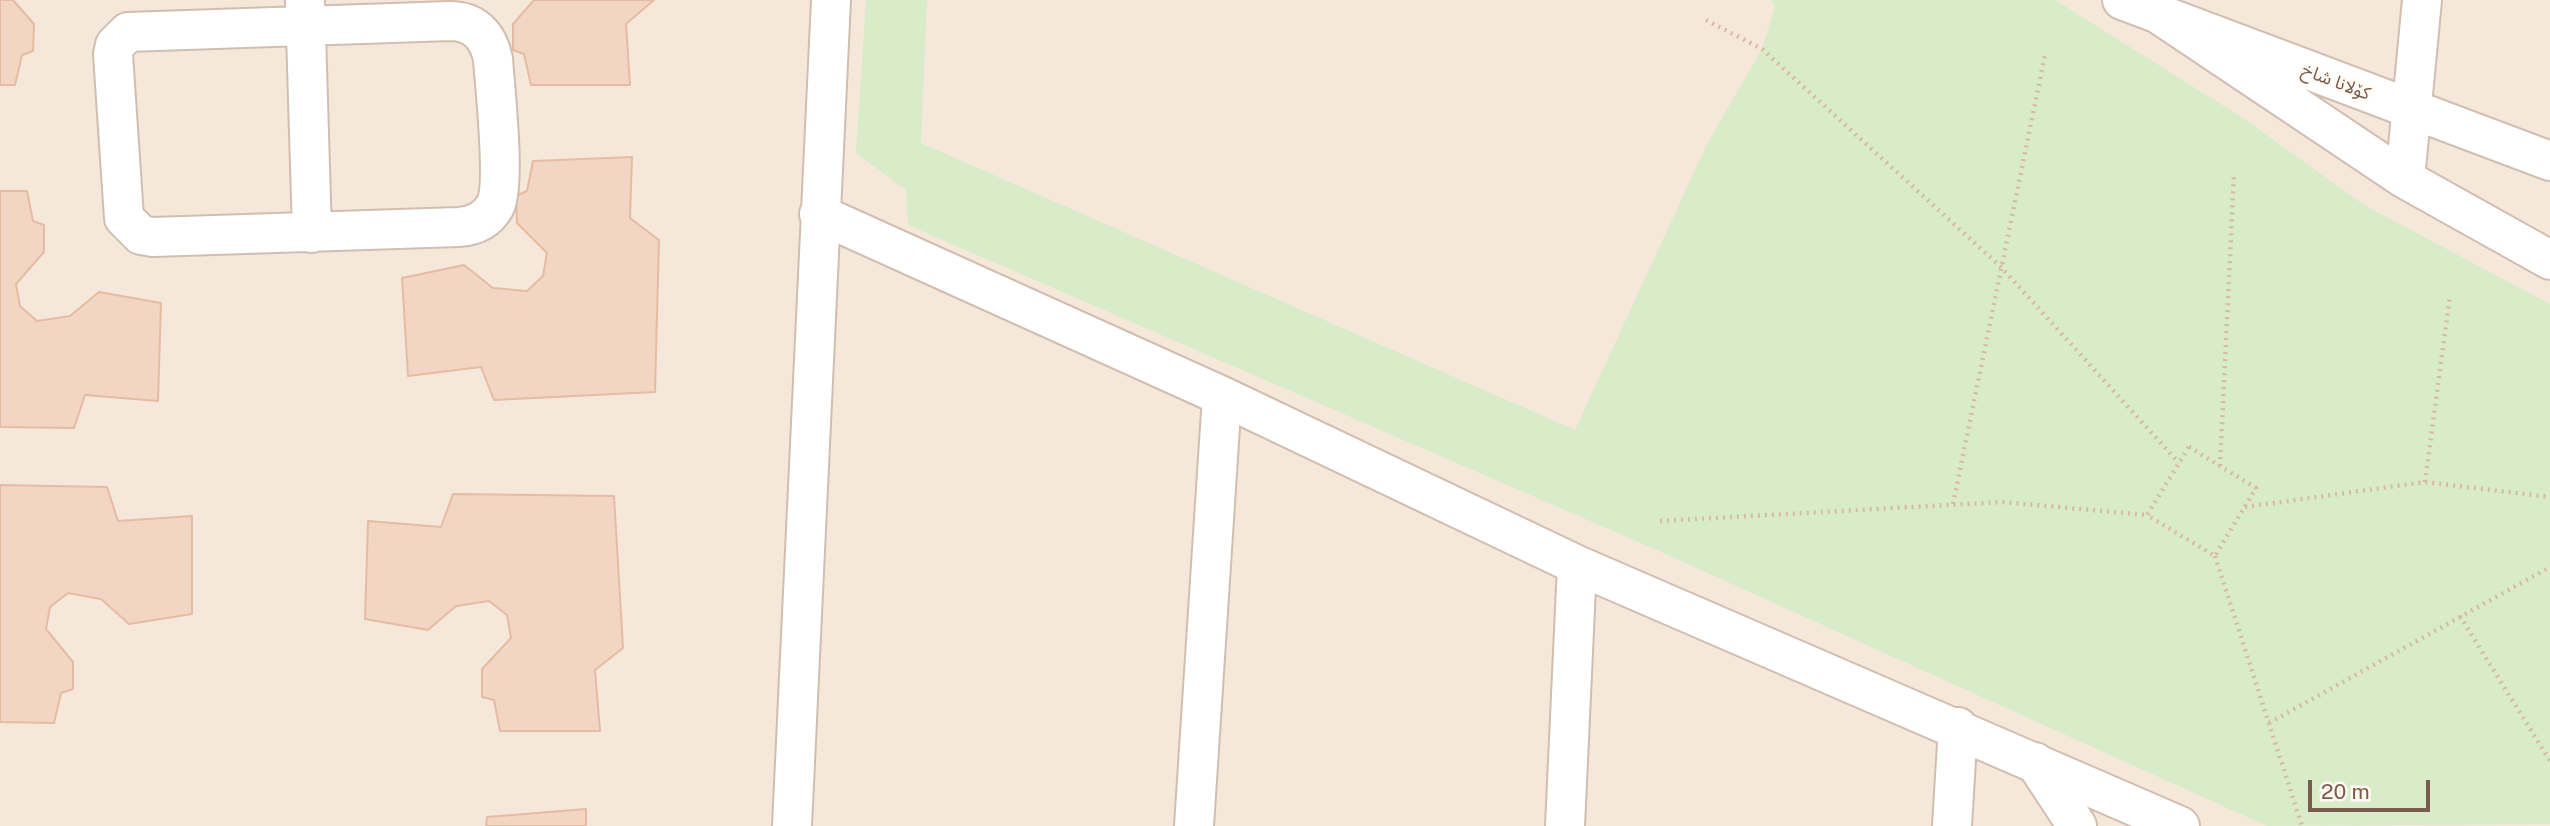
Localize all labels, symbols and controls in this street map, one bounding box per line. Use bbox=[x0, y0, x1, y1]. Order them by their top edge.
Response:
street label: کۆلانا شاخ bbox=[2299, 59, 2373, 105]
scale bar bbox=[2312, 766, 2434, 810]
text: 20 m bbox=[2321, 779, 2370, 804]

